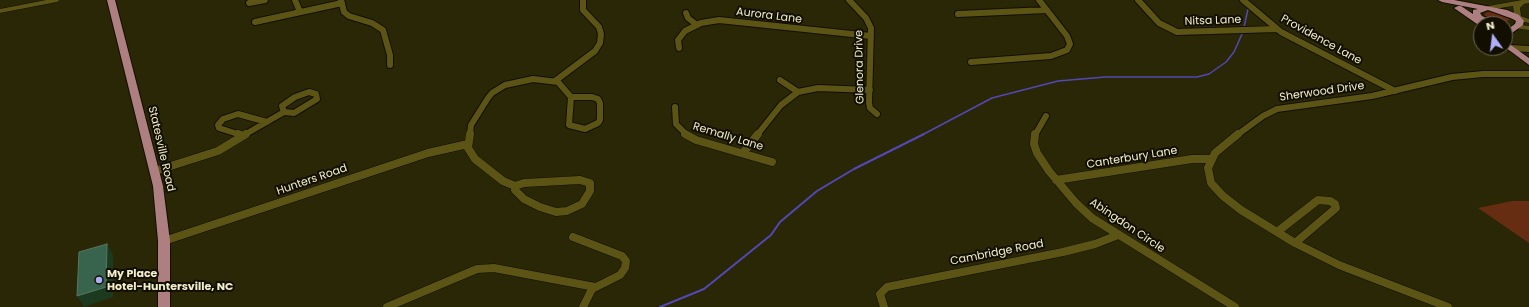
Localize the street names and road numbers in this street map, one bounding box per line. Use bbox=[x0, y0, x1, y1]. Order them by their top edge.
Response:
street label: Aurora Lane bbox=[735, 5, 803, 27]
street label: Providence Lane bbox=[1278, 12, 1364, 68]
street label: Nitsa Lane bbox=[1184, 13, 1242, 29]
street label: Glenora Drive bbox=[853, 30, 867, 104]
street label: Sherwood Drive bbox=[1279, 80, 1365, 104]
street label: Statesville Road bbox=[145, 105, 177, 193]
street label: Remally Lane bbox=[691, 120, 765, 154]
street label: Canterbury Lane bbox=[1086, 144, 1178, 172]
street label: Hunters Road bbox=[275, 162, 349, 198]
street label: Abingdon Circle bbox=[1087, 196, 1167, 256]
street label: Cambridge Road bbox=[949, 237, 1045, 269]

